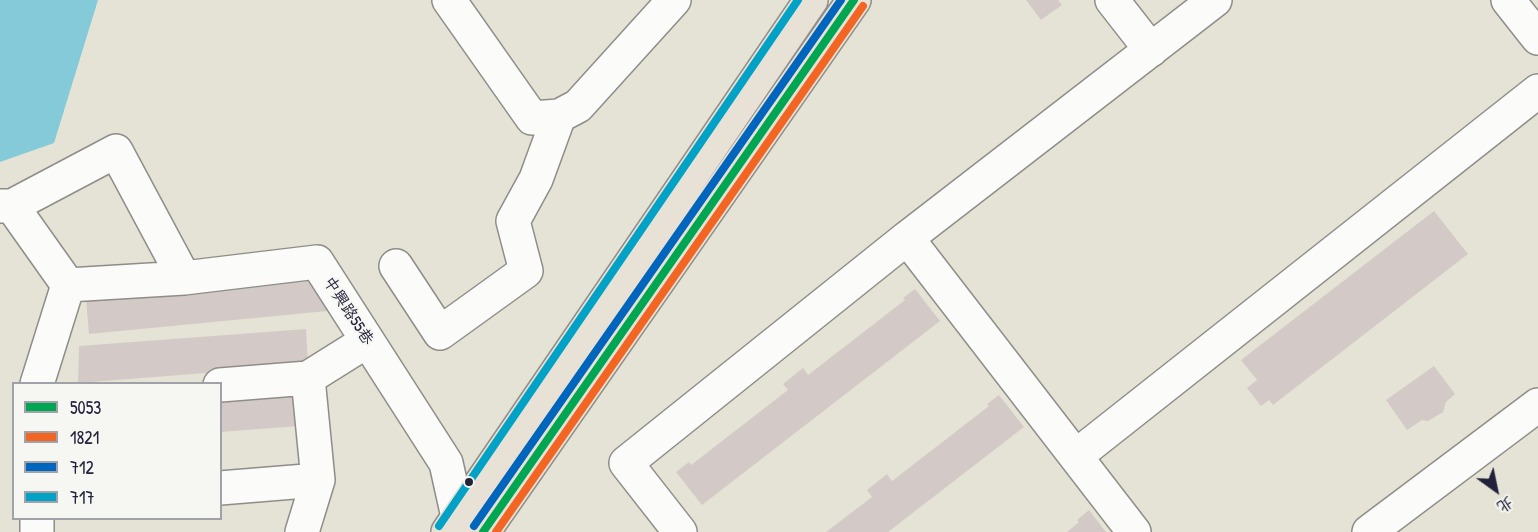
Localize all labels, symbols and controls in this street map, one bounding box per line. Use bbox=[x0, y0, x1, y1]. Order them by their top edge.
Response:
street label: 中興路55巷 bbox=[319, 273, 377, 349]
legend bbox=[12, 382, 222, 520]
text: 5053 bbox=[70, 395, 101, 420]
text: 1821 bbox=[70, 425, 99, 450]
text: 712 bbox=[70, 455, 94, 480]
north arrow bbox=[1466, 460, 1526, 520]
unlabelled marker bbox=[463, 476, 475, 488]
text: 717 bbox=[70, 485, 94, 510]
text: 北 bbox=[1493, 492, 1519, 519]

